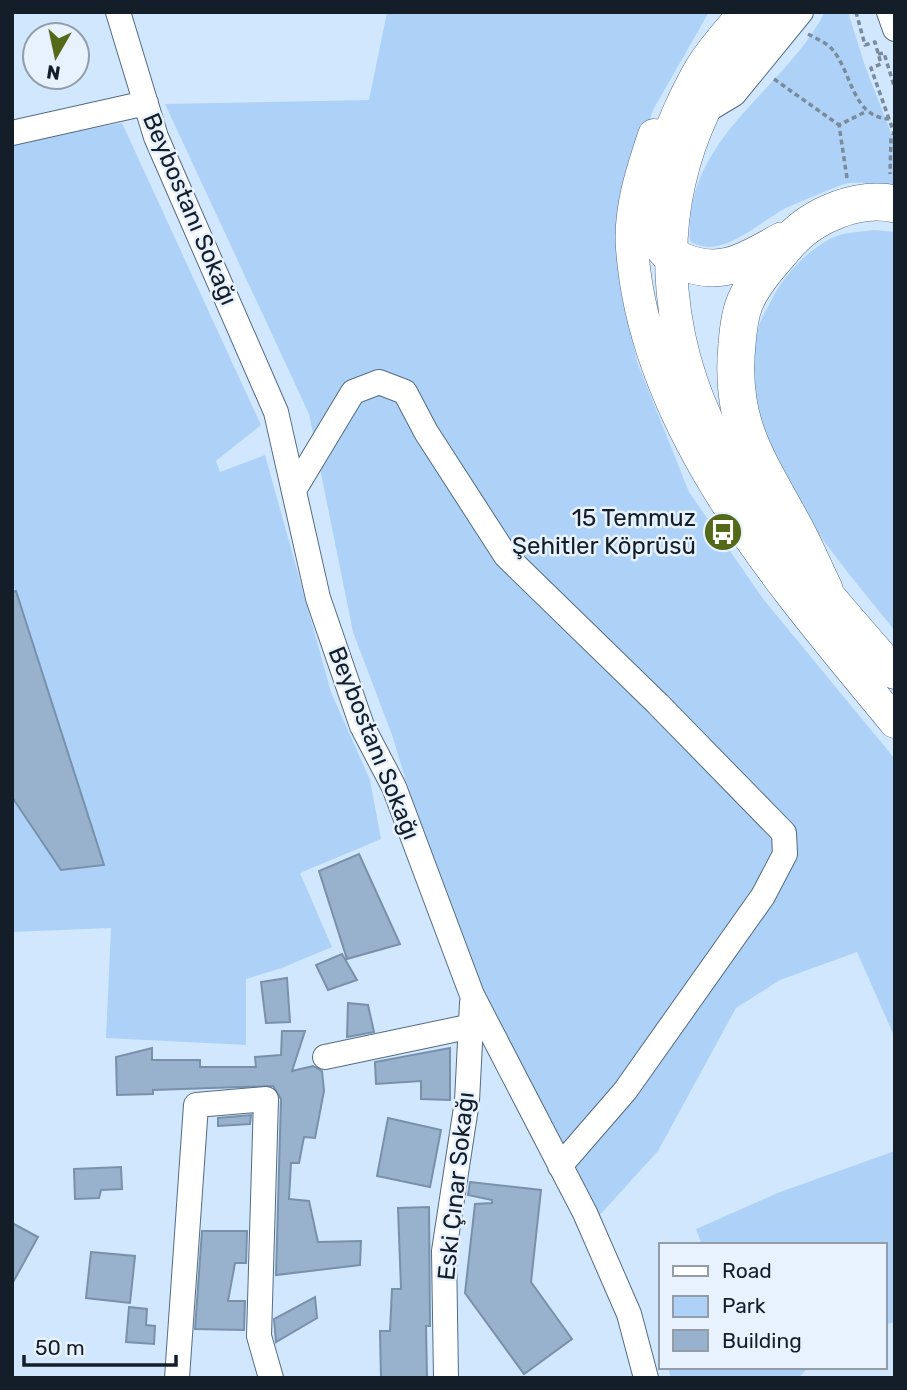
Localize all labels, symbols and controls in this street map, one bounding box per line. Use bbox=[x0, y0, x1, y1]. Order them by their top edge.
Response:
north arrow bbox=[21, 21, 91, 91]
text: N bbox=[45, 60, 62, 85]
street label: Beybostanı Sokağı bbox=[137, 109, 243, 309]
place label: 15 Temmuz Şehitler Köprüsü bbox=[512, 504, 696, 560]
bus stop icon: 15 Temmuz Şehitler Köprüsü bbox=[702, 511, 744, 553]
street label: Beybostanı Sokağı bbox=[323, 642, 425, 844]
street label: Eski Çınar Sokağı bbox=[432, 1090, 480, 1282]
legend bbox=[659, 1243, 886, 1369]
text: Road bbox=[722, 1258, 772, 1283]
text: Park bbox=[722, 1293, 766, 1318]
scale bar bbox=[24, 1324, 177, 1368]
text: Building bbox=[722, 1328, 802, 1353]
text: 50 m bbox=[35, 1335, 85, 1360]

